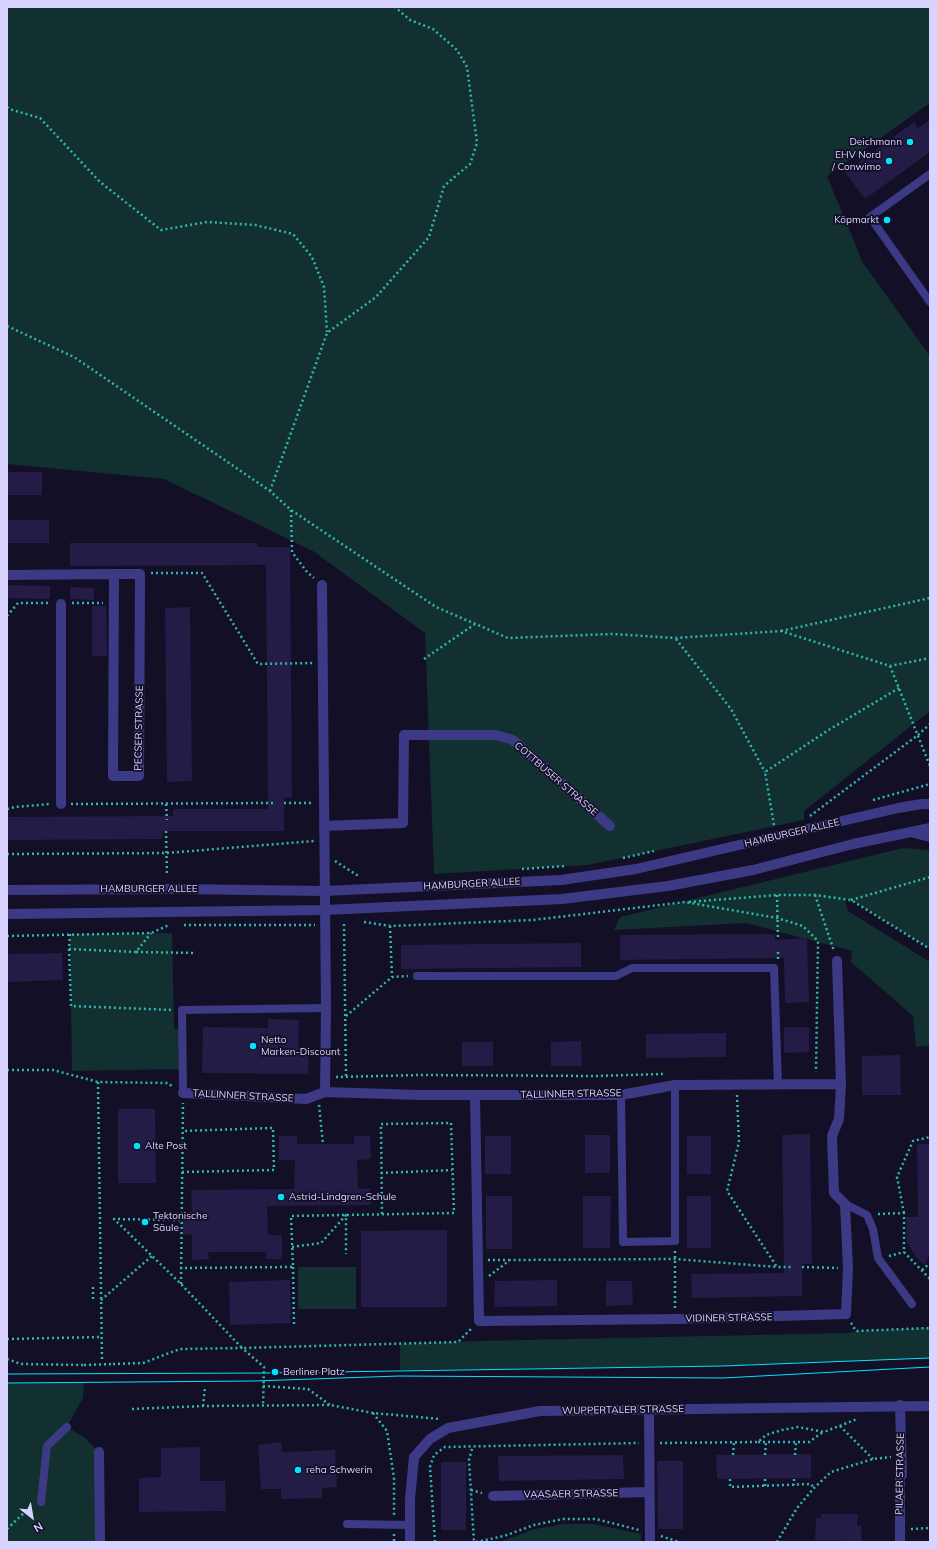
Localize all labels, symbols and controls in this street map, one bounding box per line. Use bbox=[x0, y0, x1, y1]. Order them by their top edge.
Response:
place label: Deichmann bbox=[849, 136, 902, 148]
marker: Deichmann bbox=[905, 137, 915, 147]
place label: EHV Nord / Conwimo bbox=[832, 149, 881, 172]
marker: EHV Nord / Conwimo bbox=[884, 156, 894, 166]
place label: Köpmarkt bbox=[834, 214, 879, 226]
marker: Köpmarkt bbox=[882, 215, 892, 225]
street label: PECSER STRASSE bbox=[132, 685, 146, 771]
street label: COTTBUSER STRASSE bbox=[512, 740, 600, 818]
street label: HAMBURGER ALLEE bbox=[743, 816, 841, 850]
street label: HAMBURGER ALLEE bbox=[423, 875, 521, 893]
street label: HAMBURGER ALLEE bbox=[100, 883, 198, 895]
place label: Netto Marken-Discount bbox=[261, 1034, 340, 1058]
marker: Netto Marken-Discount bbox=[248, 1041, 258, 1051]
street label: TALLINNER STRASSE bbox=[192, 1087, 294, 1105]
street label: TALLINNER STRASSE bbox=[520, 1087, 622, 1101]
place label: Alte Post bbox=[145, 1140, 187, 1152]
marker: Alte Post bbox=[132, 1141, 142, 1151]
place label: Astrid-Lindgren-Schule bbox=[289, 1191, 396, 1203]
marker: Astrid-Lindgren-Schule bbox=[276, 1192, 286, 1202]
place label: Tektonische Säule bbox=[153, 1210, 207, 1234]
marker: Tektonische Säule bbox=[140, 1217, 150, 1227]
street label: VIDINER STRASSE bbox=[685, 1311, 773, 1325]
place label: Berliner Platz bbox=[283, 1366, 345, 1378]
marker: Berliner Platz bbox=[270, 1367, 280, 1377]
street label: WUPPERTALER STRASSE bbox=[562, 1403, 684, 1417]
street label: PILAER STRASSE bbox=[893, 1433, 907, 1515]
place label: reha Schwerin bbox=[306, 1464, 372, 1476]
marker: reha Schwerin bbox=[293, 1465, 303, 1475]
street label: VAASAER STRASSE bbox=[524, 1487, 618, 1501]
north arrow bbox=[12, 1497, 52, 1537]
text: N bbox=[31, 1519, 45, 1535]

